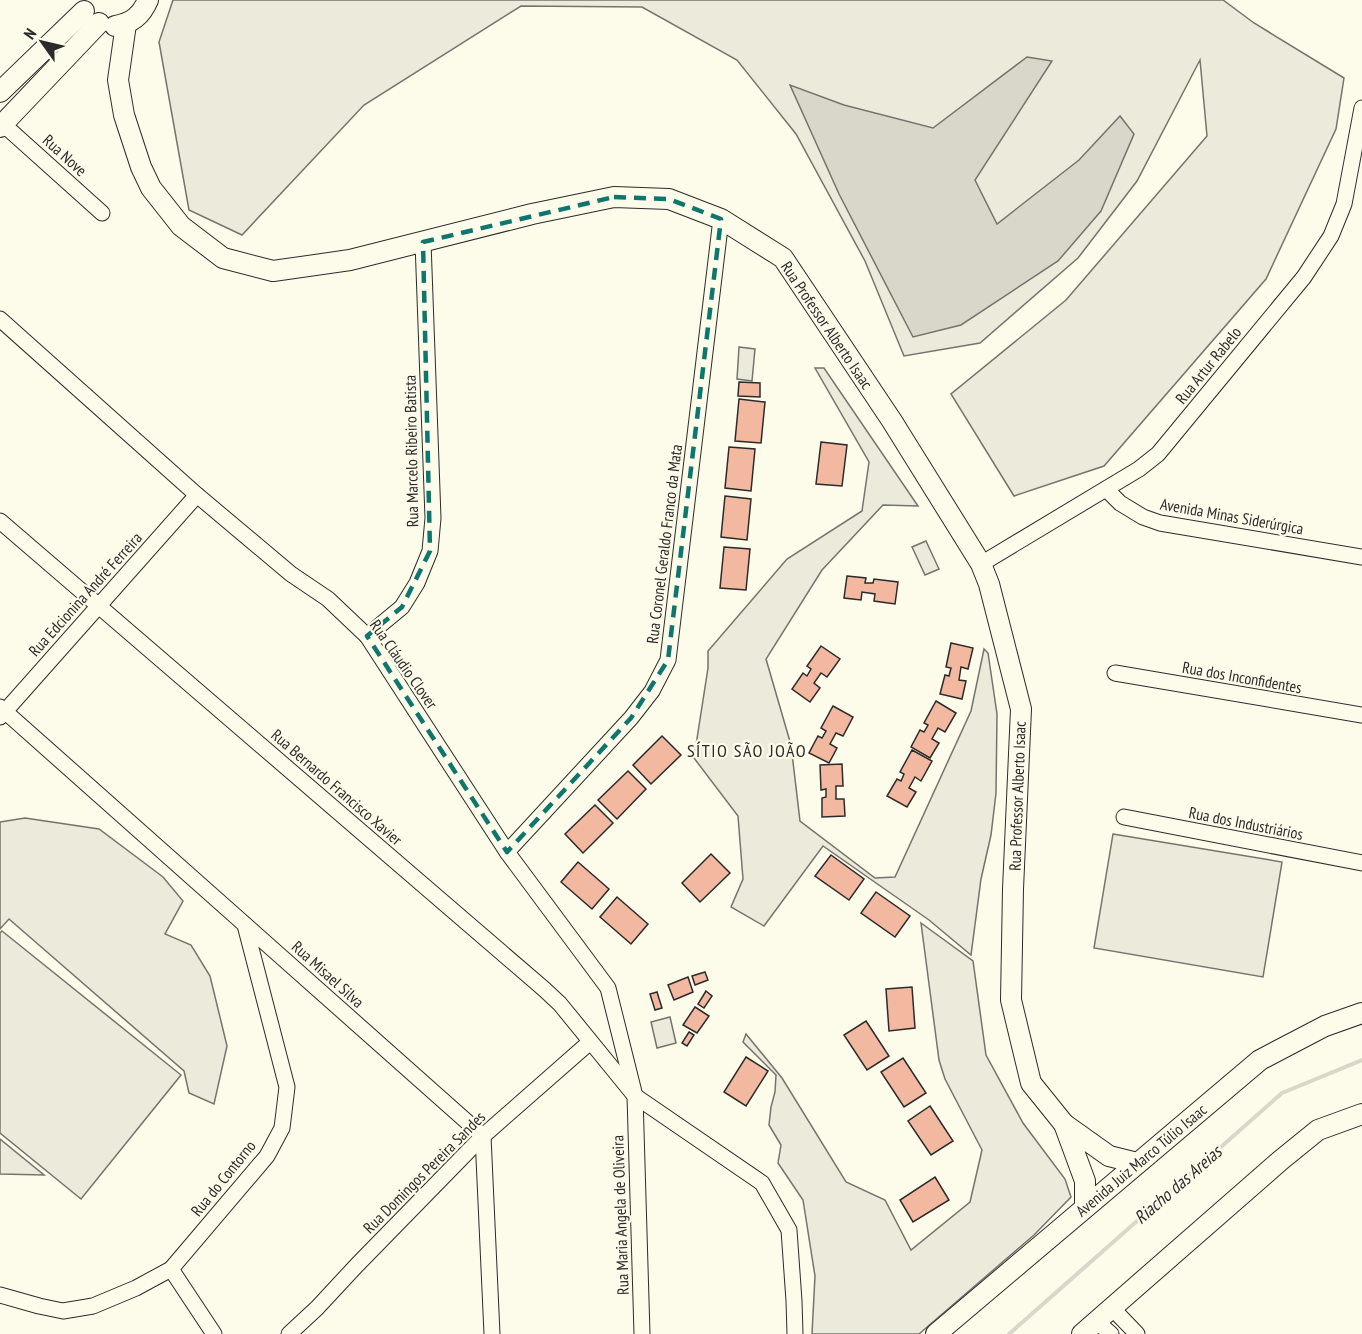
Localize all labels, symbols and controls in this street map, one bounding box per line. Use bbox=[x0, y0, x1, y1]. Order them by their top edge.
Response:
north arrow bbox=[12, 12, 72, 72]
text: N bbox=[19, 24, 40, 43]
street label: Rua Nove bbox=[39, 130, 91, 180]
street label: Rua Professor Alberto Isaac bbox=[777, 257, 877, 393]
street label: Rua Artur Rabelo bbox=[1171, 322, 1245, 408]
street label: Rua Marcelo Ribeiro Batista bbox=[400, 375, 422, 527]
street label: Rua Coronel Geraldo Franco da Mata bbox=[642, 443, 686, 645]
street label: Avenida Minas Siderúrgica bbox=[1159, 494, 1305, 538]
street label: Rua Edcionina André Ferreira bbox=[24, 528, 146, 660]
street label: Rua Cláudio Clover bbox=[366, 615, 443, 713]
street label: Rua dos Inconfidentes bbox=[1181, 657, 1303, 697]
street label: Rua Professor Alberto Isaac bbox=[1004, 720, 1030, 871]
street label: Rua Bernardo Francisco Xavier bbox=[267, 725, 407, 850]
district label: SÍTIO SÃO JOÃO bbox=[687, 739, 807, 762]
street label: Rua dos Industriários bbox=[1187, 802, 1305, 844]
street label: Rua Misael Silva bbox=[288, 936, 368, 1012]
street label: Avenida Juiz Marco Túlio Isaac bbox=[1071, 1099, 1211, 1221]
street label: Rua Domingos Pereira Sandes bbox=[359, 1107, 489, 1237]
street label: Rua Maria Angela de Oliveira bbox=[607, 1135, 633, 1295]
street label: Rua do Contorno bbox=[186, 1136, 260, 1220]
water label: Riacho das Areias bbox=[1129, 1139, 1227, 1229]

